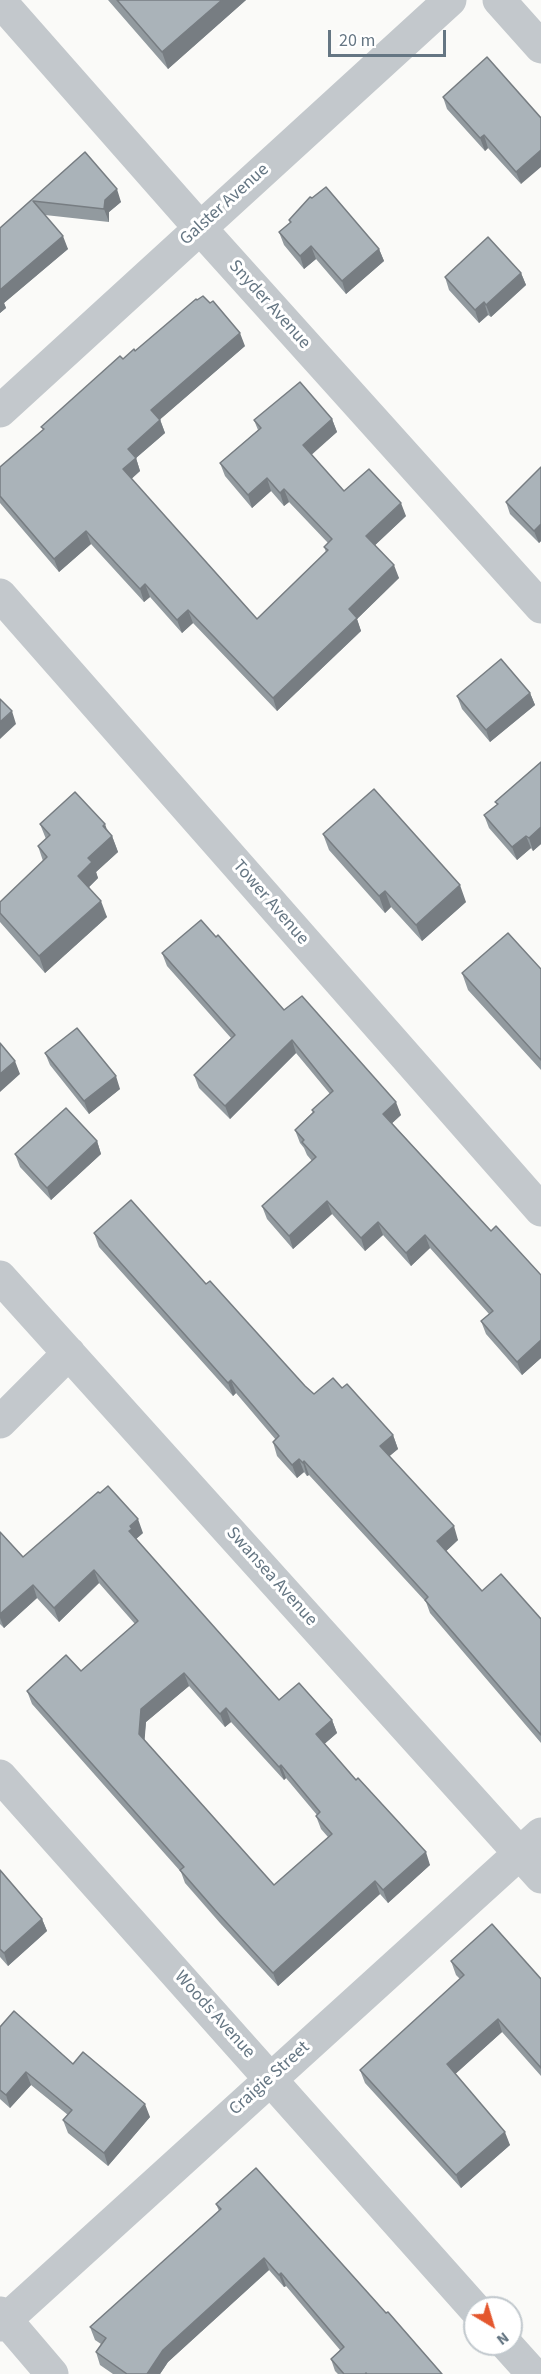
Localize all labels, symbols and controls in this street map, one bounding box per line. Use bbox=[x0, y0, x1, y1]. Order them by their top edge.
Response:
scale bar bbox=[331, 18, 450, 56]
text: 20 m bbox=[339, 28, 375, 53]
street label: Galster Avenue bbox=[176, 159, 274, 251]
street label: Snyder Avenue bbox=[223, 256, 315, 354]
street label: Tower Avenue bbox=[227, 856, 313, 950]
street label: Swansea Avenue bbox=[221, 1523, 321, 1631]
street label: Woods Avenue bbox=[169, 1967, 259, 2063]
street label: Craigie Street bbox=[225, 2037, 315, 2121]
north arrow bbox=[463, 2296, 523, 2356]
text: N bbox=[492, 2327, 514, 2351]

